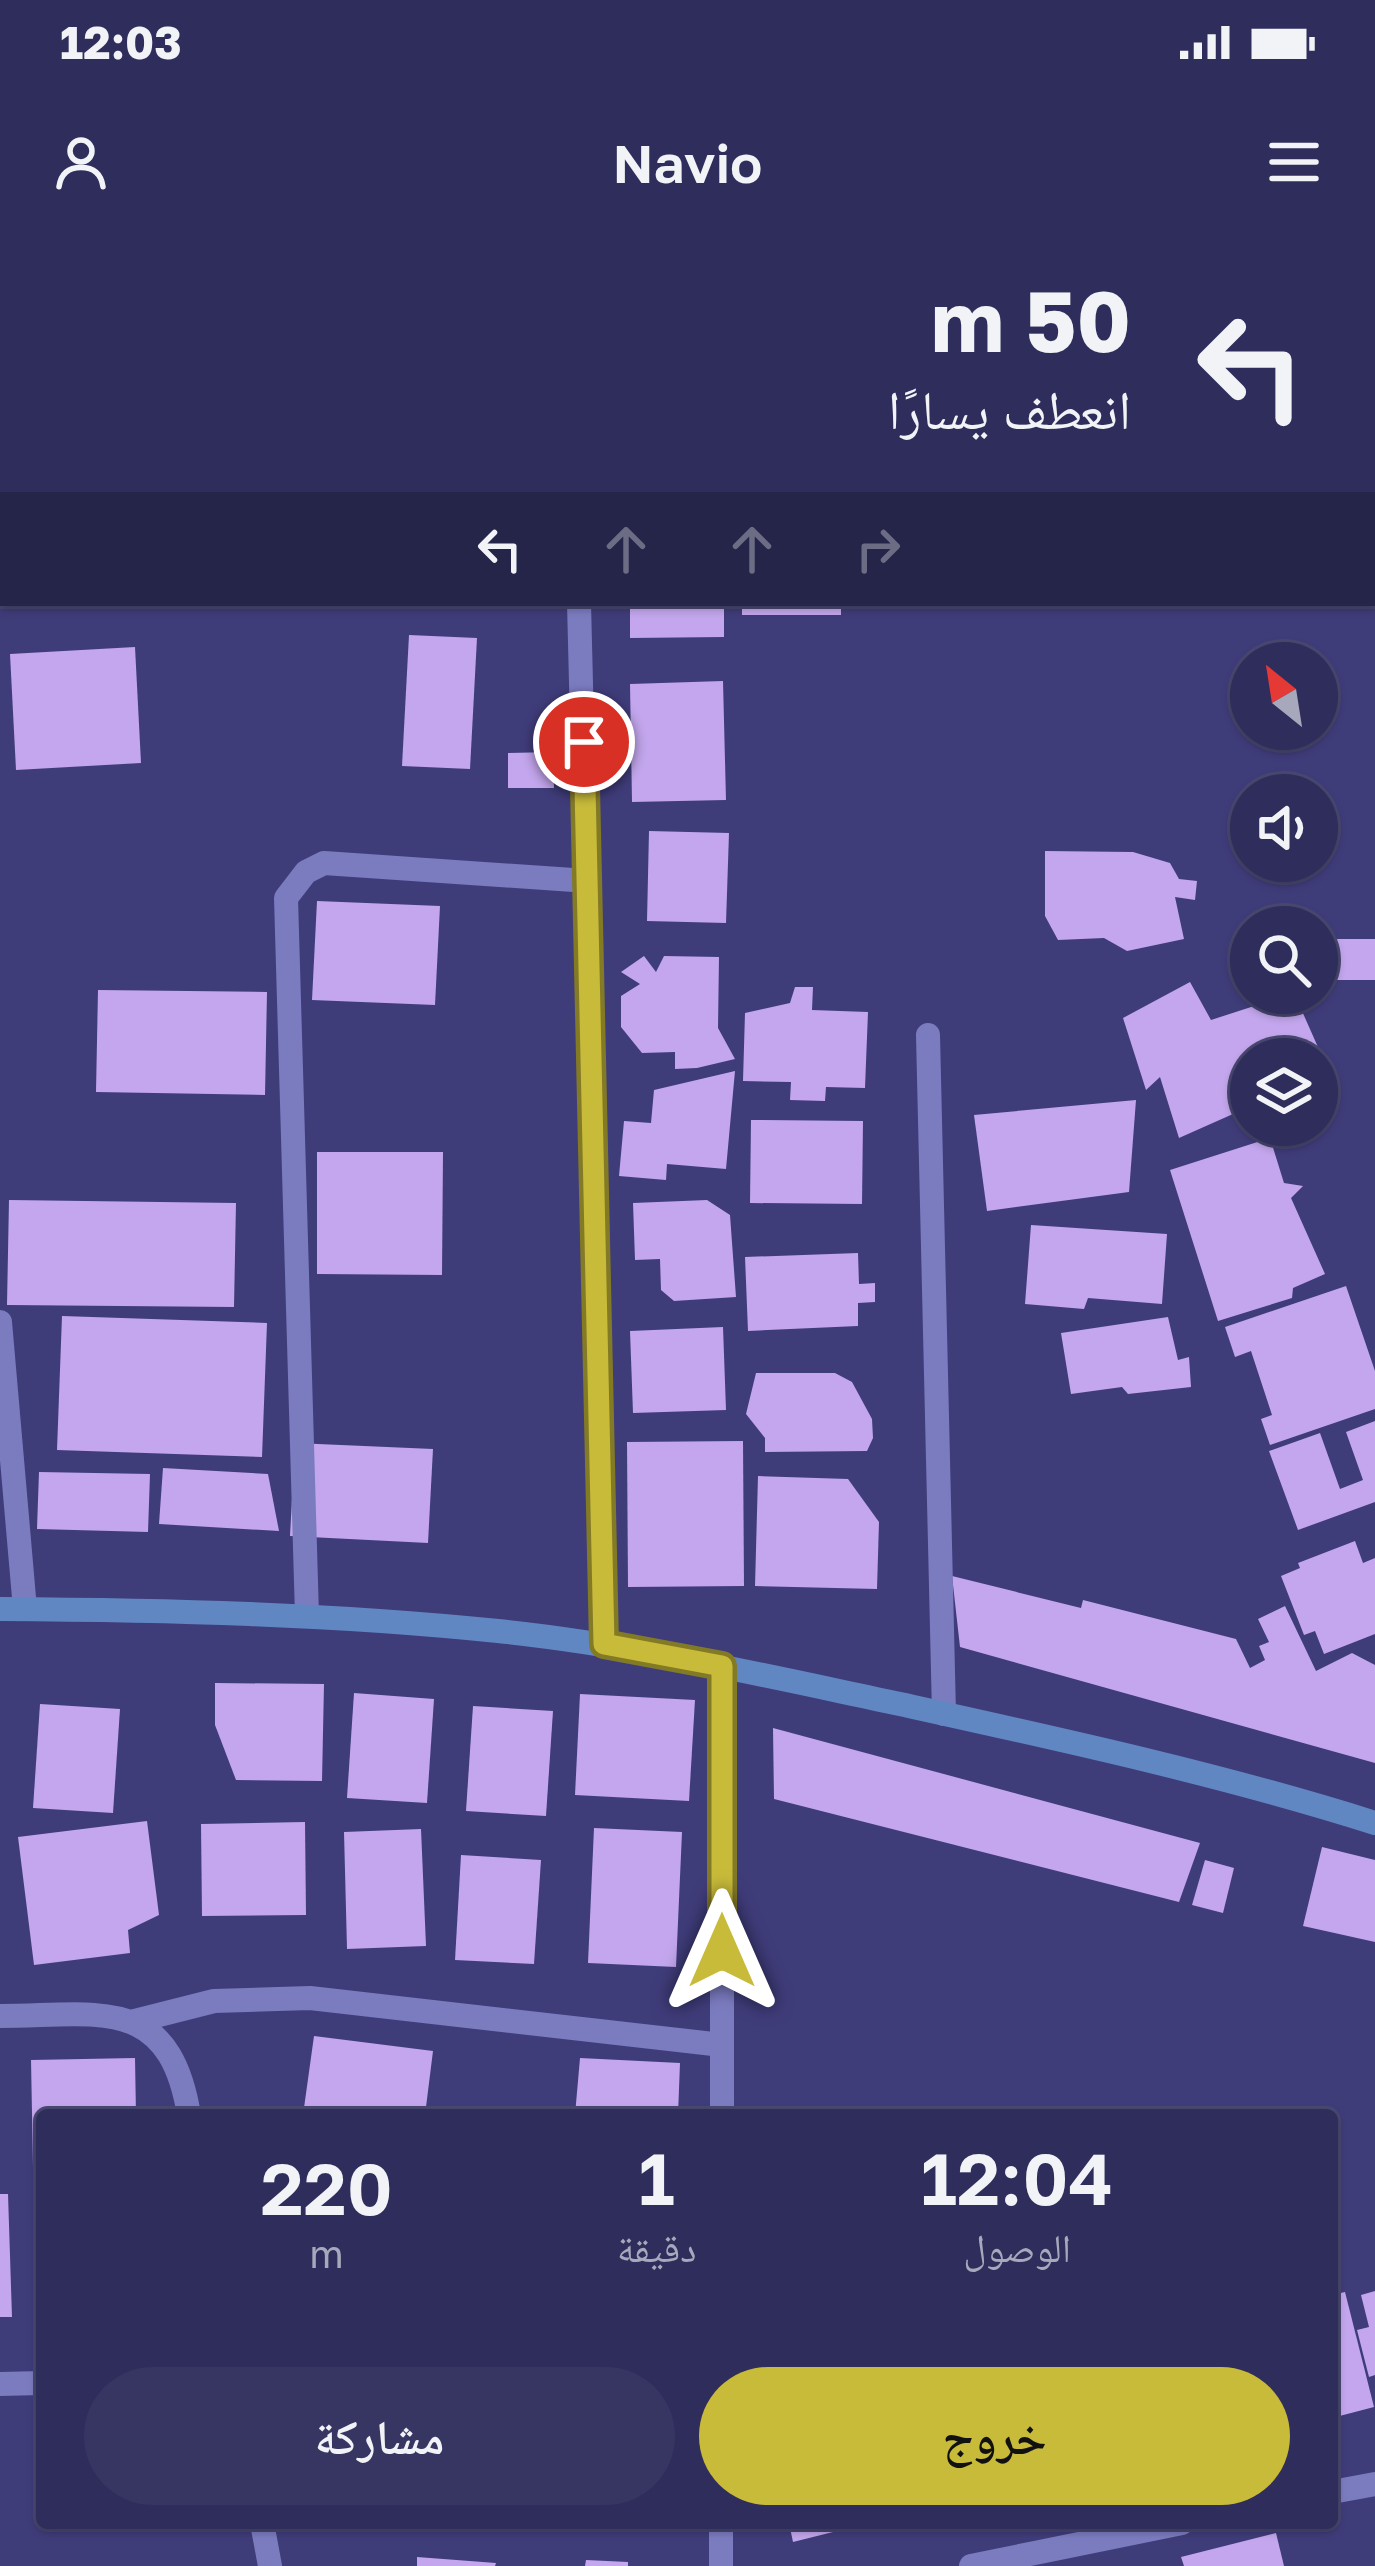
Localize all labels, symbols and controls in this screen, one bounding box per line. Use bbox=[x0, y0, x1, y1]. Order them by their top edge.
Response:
text: 12:03 bbox=[60, 15, 182, 69]
icon: person bbox=[48, 129, 114, 195]
icon: menu bbox=[1261, 129, 1327, 195]
text: Navio bbox=[613, 130, 762, 195]
text: 50 m bbox=[931, 270, 1131, 370]
icon: left bbox=[1173, 288, 1329, 444]
text: انعطف يسارًا bbox=[888, 376, 1131, 441]
icon: left bbox=[467, 516, 533, 582]
icon: ahead bbox=[593, 516, 659, 582]
icon: ahead bbox=[719, 516, 785, 582]
icon: right bbox=[845, 516, 911, 582]
north arrow bbox=[1230, 642, 1338, 750]
map controls bbox=[1230, 642, 1338, 1146]
pin bbox=[533, 691, 635, 793]
icon: arrive bbox=[551, 709, 617, 775]
button: sound bbox=[1230, 774, 1338, 882]
button: search bbox=[1230, 906, 1338, 1014]
button: layers bbox=[1230, 1038, 1338, 1146]
position arrow bbox=[659, 1888, 785, 2014]
text: 1 bbox=[639, 2134, 675, 2221]
text: 12:04 bbox=[921, 2134, 1114, 2221]
text: 220 bbox=[260, 2144, 393, 2231]
text: دقيقة bbox=[617, 2224, 696, 2271]
text: الوصول bbox=[963, 2224, 1071, 2271]
text: m bbox=[309, 2230, 344, 2277]
button: مشاركة bbox=[84, 2367, 675, 2505]
button: خروج bbox=[699, 2367, 1290, 2505]

